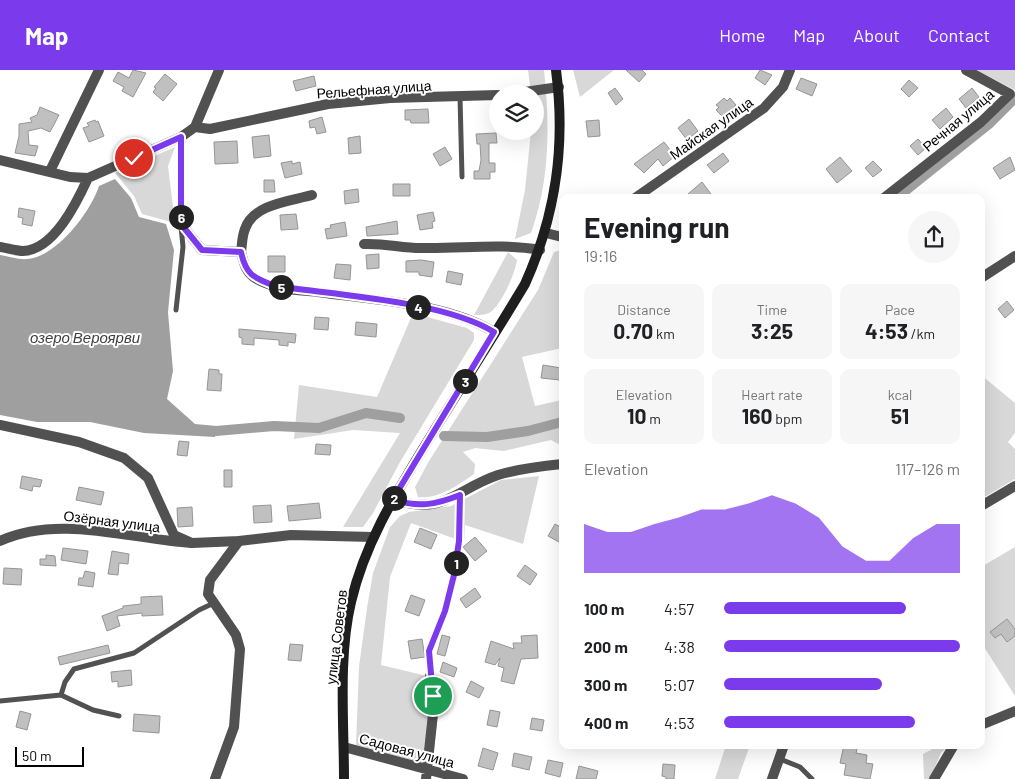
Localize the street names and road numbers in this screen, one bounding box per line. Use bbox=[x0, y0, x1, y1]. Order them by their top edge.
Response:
street label: Рельефная улица bbox=[316, 76, 432, 101]
street label: Речная улица bbox=[919, 85, 997, 155]
street label: Майская улица bbox=[666, 93, 756, 163]
street label: Озёрная улица bbox=[63, 507, 162, 535]
street label: улица Советов bbox=[322, 589, 350, 685]
street label: Садовая улица bbox=[357, 729, 457, 771]

